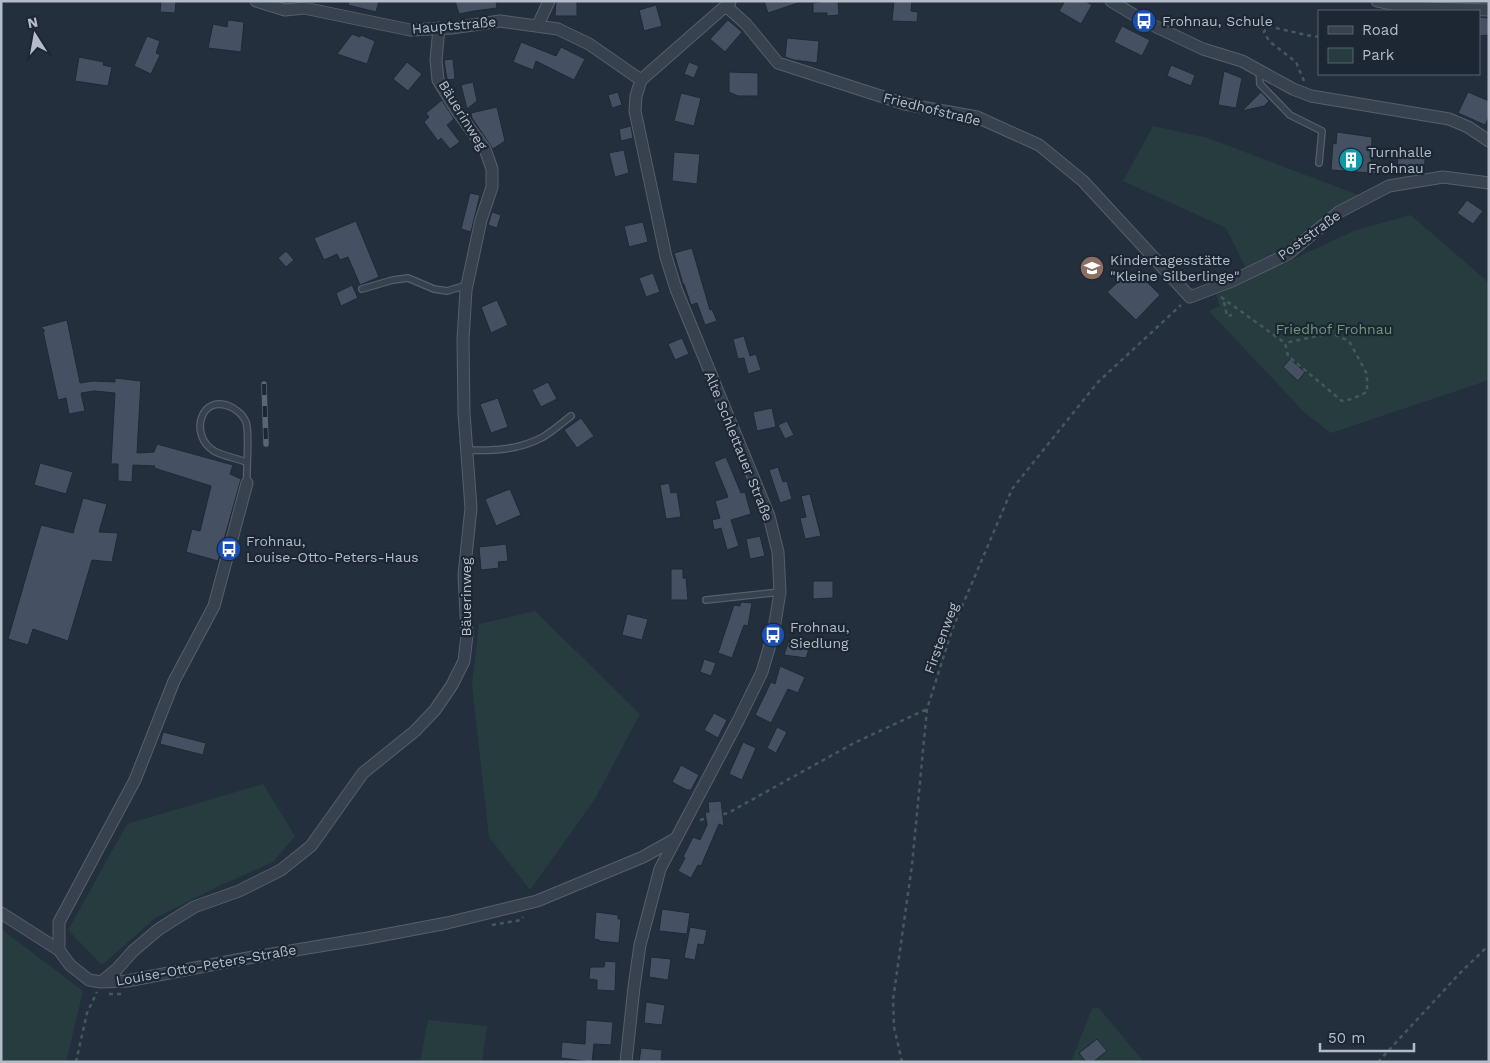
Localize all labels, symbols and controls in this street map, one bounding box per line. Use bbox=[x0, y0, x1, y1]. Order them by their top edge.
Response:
bus stop icon: Frohnau, Schule bbox=[1131, 8, 1157, 34]
north arrow bbox=[10, 10, 60, 60]
legend bbox=[1318, 10, 1480, 75]
text: N bbox=[26, 13, 39, 31]
street label: Hauptstraße bbox=[411, 13, 497, 37]
place label: Frohnau, Schule bbox=[1162, 13, 1273, 29]
text: Road bbox=[1362, 21, 1399, 39]
text: Park bbox=[1362, 46, 1395, 64]
street label: Bäuerinweg bbox=[435, 77, 491, 153]
street label: Friedhofstraße bbox=[881, 89, 983, 129]
place label: Turnhalle Frohnau bbox=[1368, 144, 1432, 176]
building icon: Turnhalle Frohnau bbox=[1338, 147, 1364, 173]
street label: Poststraße bbox=[1275, 207, 1343, 263]
place label: Kindertagesstätte "Kleine Silberlinge" bbox=[1110, 252, 1240, 284]
school or university icon: Kindertagesstätte "Kleine Silberlinge" bbox=[1079, 255, 1105, 281]
park label: Friedhof Frohnau bbox=[1276, 321, 1392, 337]
street label: Alte Schlettauer Straße bbox=[702, 369, 776, 523]
place label: Frohnau, Louise-Otto-Peters-Haus bbox=[246, 533, 419, 565]
bus stop icon: Frohnau, Louise-Otto-Peters-Haus bbox=[216, 536, 242, 562]
street label: Bäuerinweg bbox=[458, 557, 474, 636]
street label: Firstenweg bbox=[921, 600, 961, 676]
place label: Frohnau, Siedlung bbox=[790, 619, 849, 651]
bus stop icon: Frohnau, Siedlung bbox=[760, 622, 786, 648]
street label: Louise-Otto-Peters-Straße bbox=[114, 941, 298, 989]
scale bar bbox=[1320, 1020, 1414, 1052]
text: 50 m bbox=[1328, 1029, 1365, 1047]

